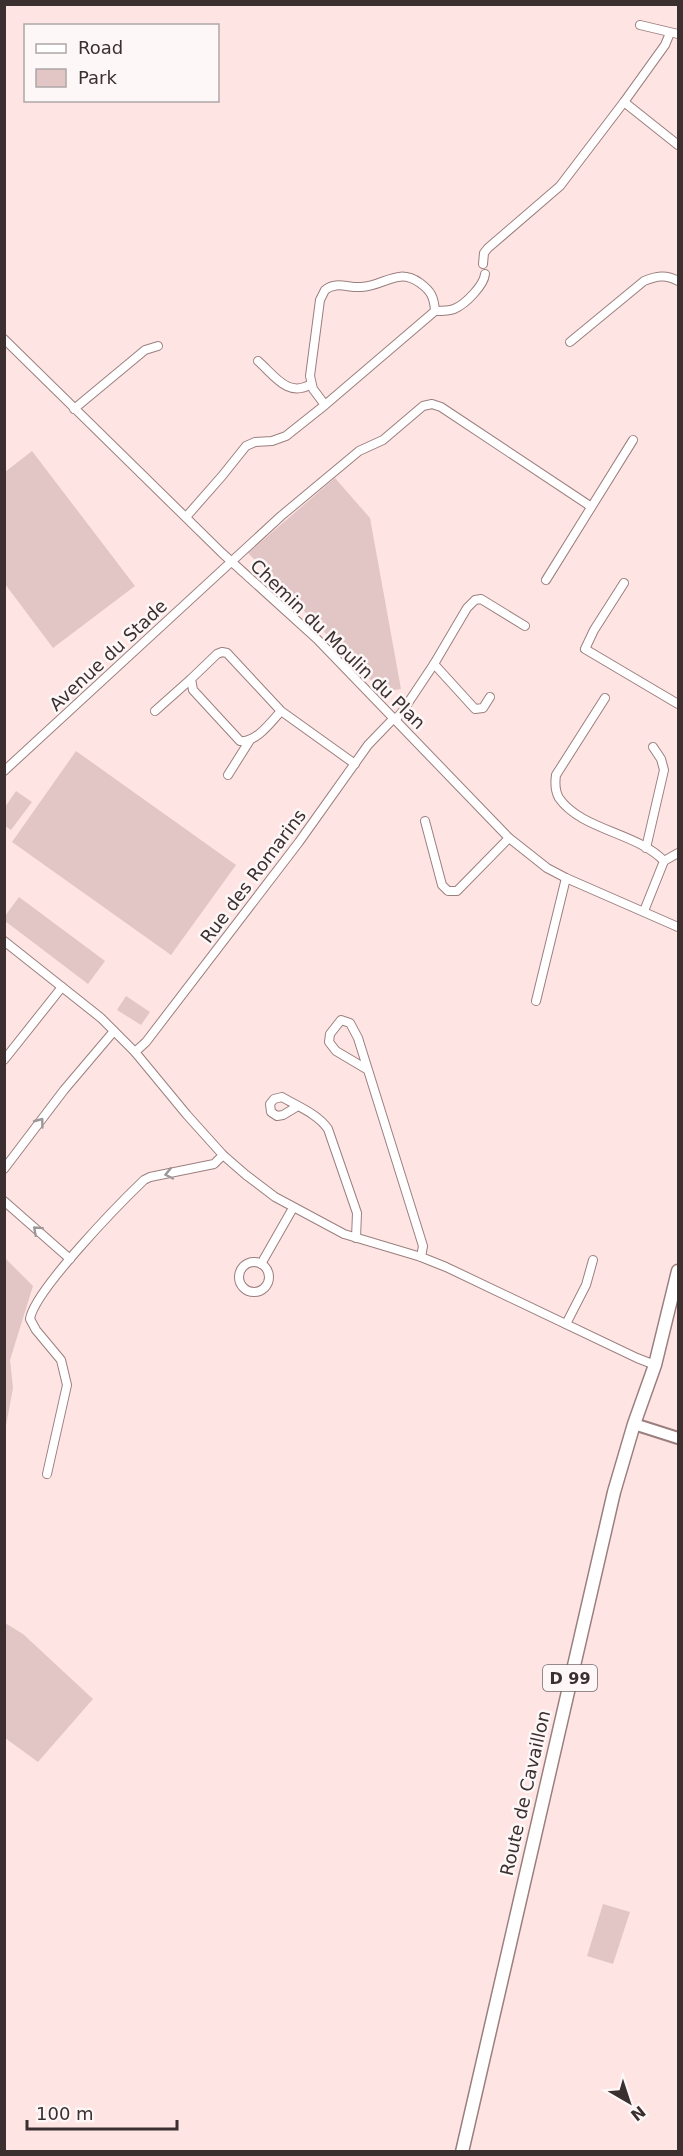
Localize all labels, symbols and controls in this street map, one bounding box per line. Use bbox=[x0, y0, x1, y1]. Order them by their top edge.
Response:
legend bbox=[24, 24, 219, 102]
text: Road bbox=[78, 37, 123, 58]
text: Park bbox=[78, 67, 117, 88]
street label: Chemin du Moulin du Plan bbox=[246, 555, 430, 733]
street label: Avenue du Stade bbox=[45, 595, 171, 715]
street label: Rue des Romarins bbox=[196, 805, 310, 947]
one-way arrow bbox=[32, 1117, 43, 1128]
one-way arrow bbox=[165, 1167, 175, 1180]
one-way arrow bbox=[33, 1226, 44, 1237]
road number: D 99 bbox=[543, 1665, 597, 1691]
street label: Route de Cavaillon bbox=[496, 1708, 554, 1878]
north arrow bbox=[599, 2072, 659, 2132]
scale bar bbox=[27, 2093, 177, 2131]
text: N bbox=[627, 2102, 649, 2125]
text: 100 m bbox=[36, 2103, 94, 2124]

